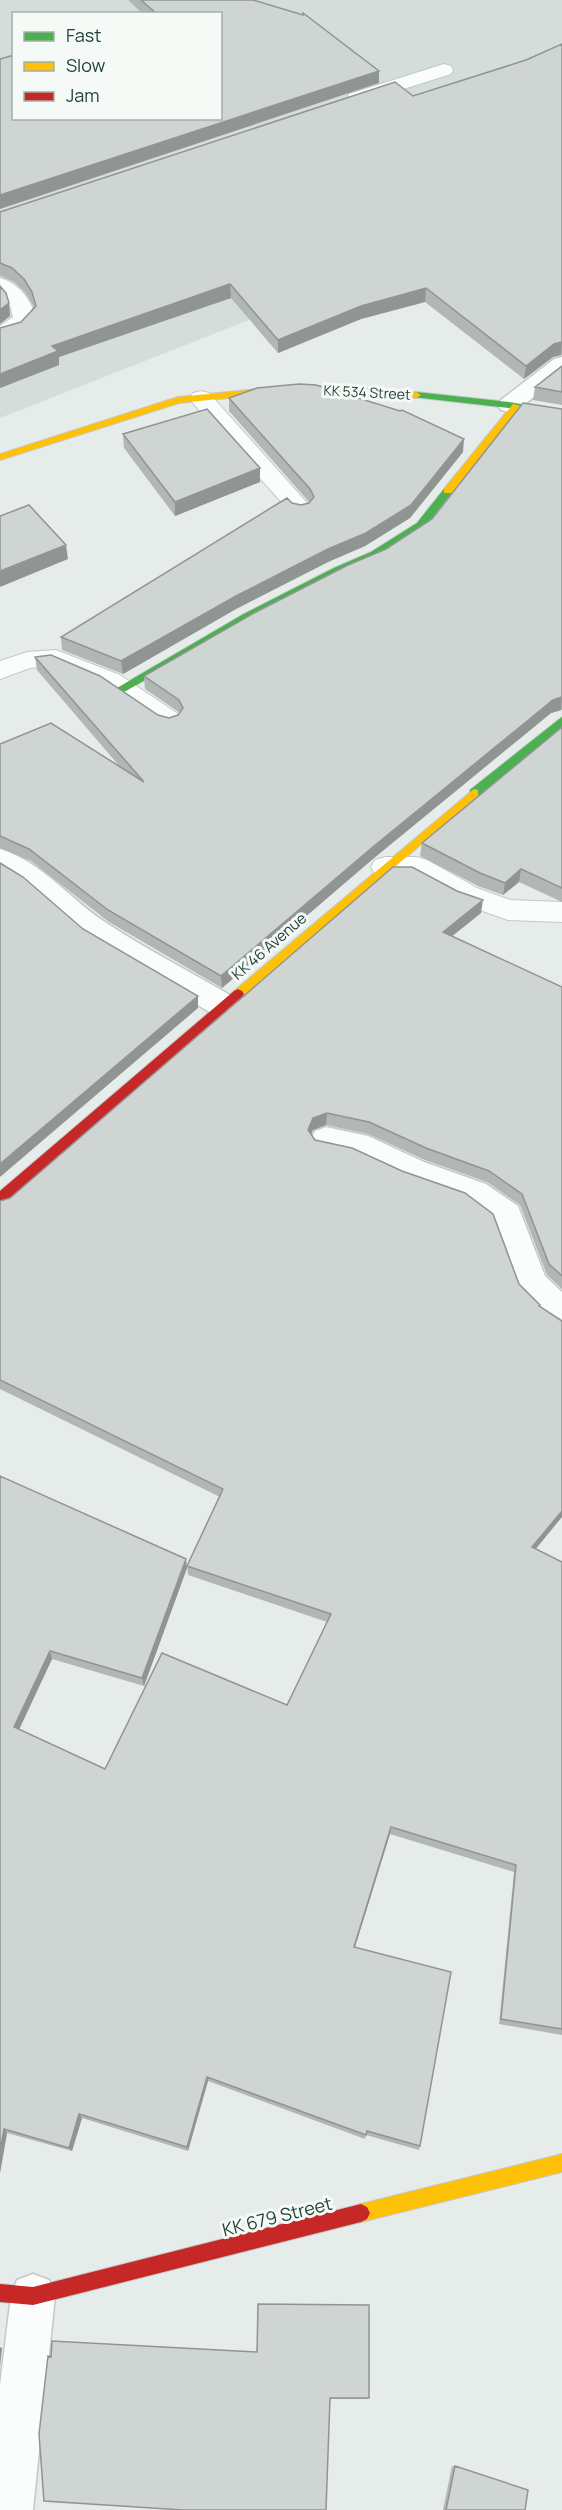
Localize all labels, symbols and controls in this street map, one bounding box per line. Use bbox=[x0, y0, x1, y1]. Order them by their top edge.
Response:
legend bbox=[12, 12, 222, 120]
text: Fast bbox=[66, 23, 101, 47]
text: Slow bbox=[66, 53, 106, 77]
text: Jam bbox=[66, 83, 100, 107]
street label: KK 534 Street bbox=[323, 380, 411, 404]
street label: KK 46 Avenue bbox=[227, 907, 311, 984]
street label: KK 679 Street bbox=[220, 2191, 334, 2241]

